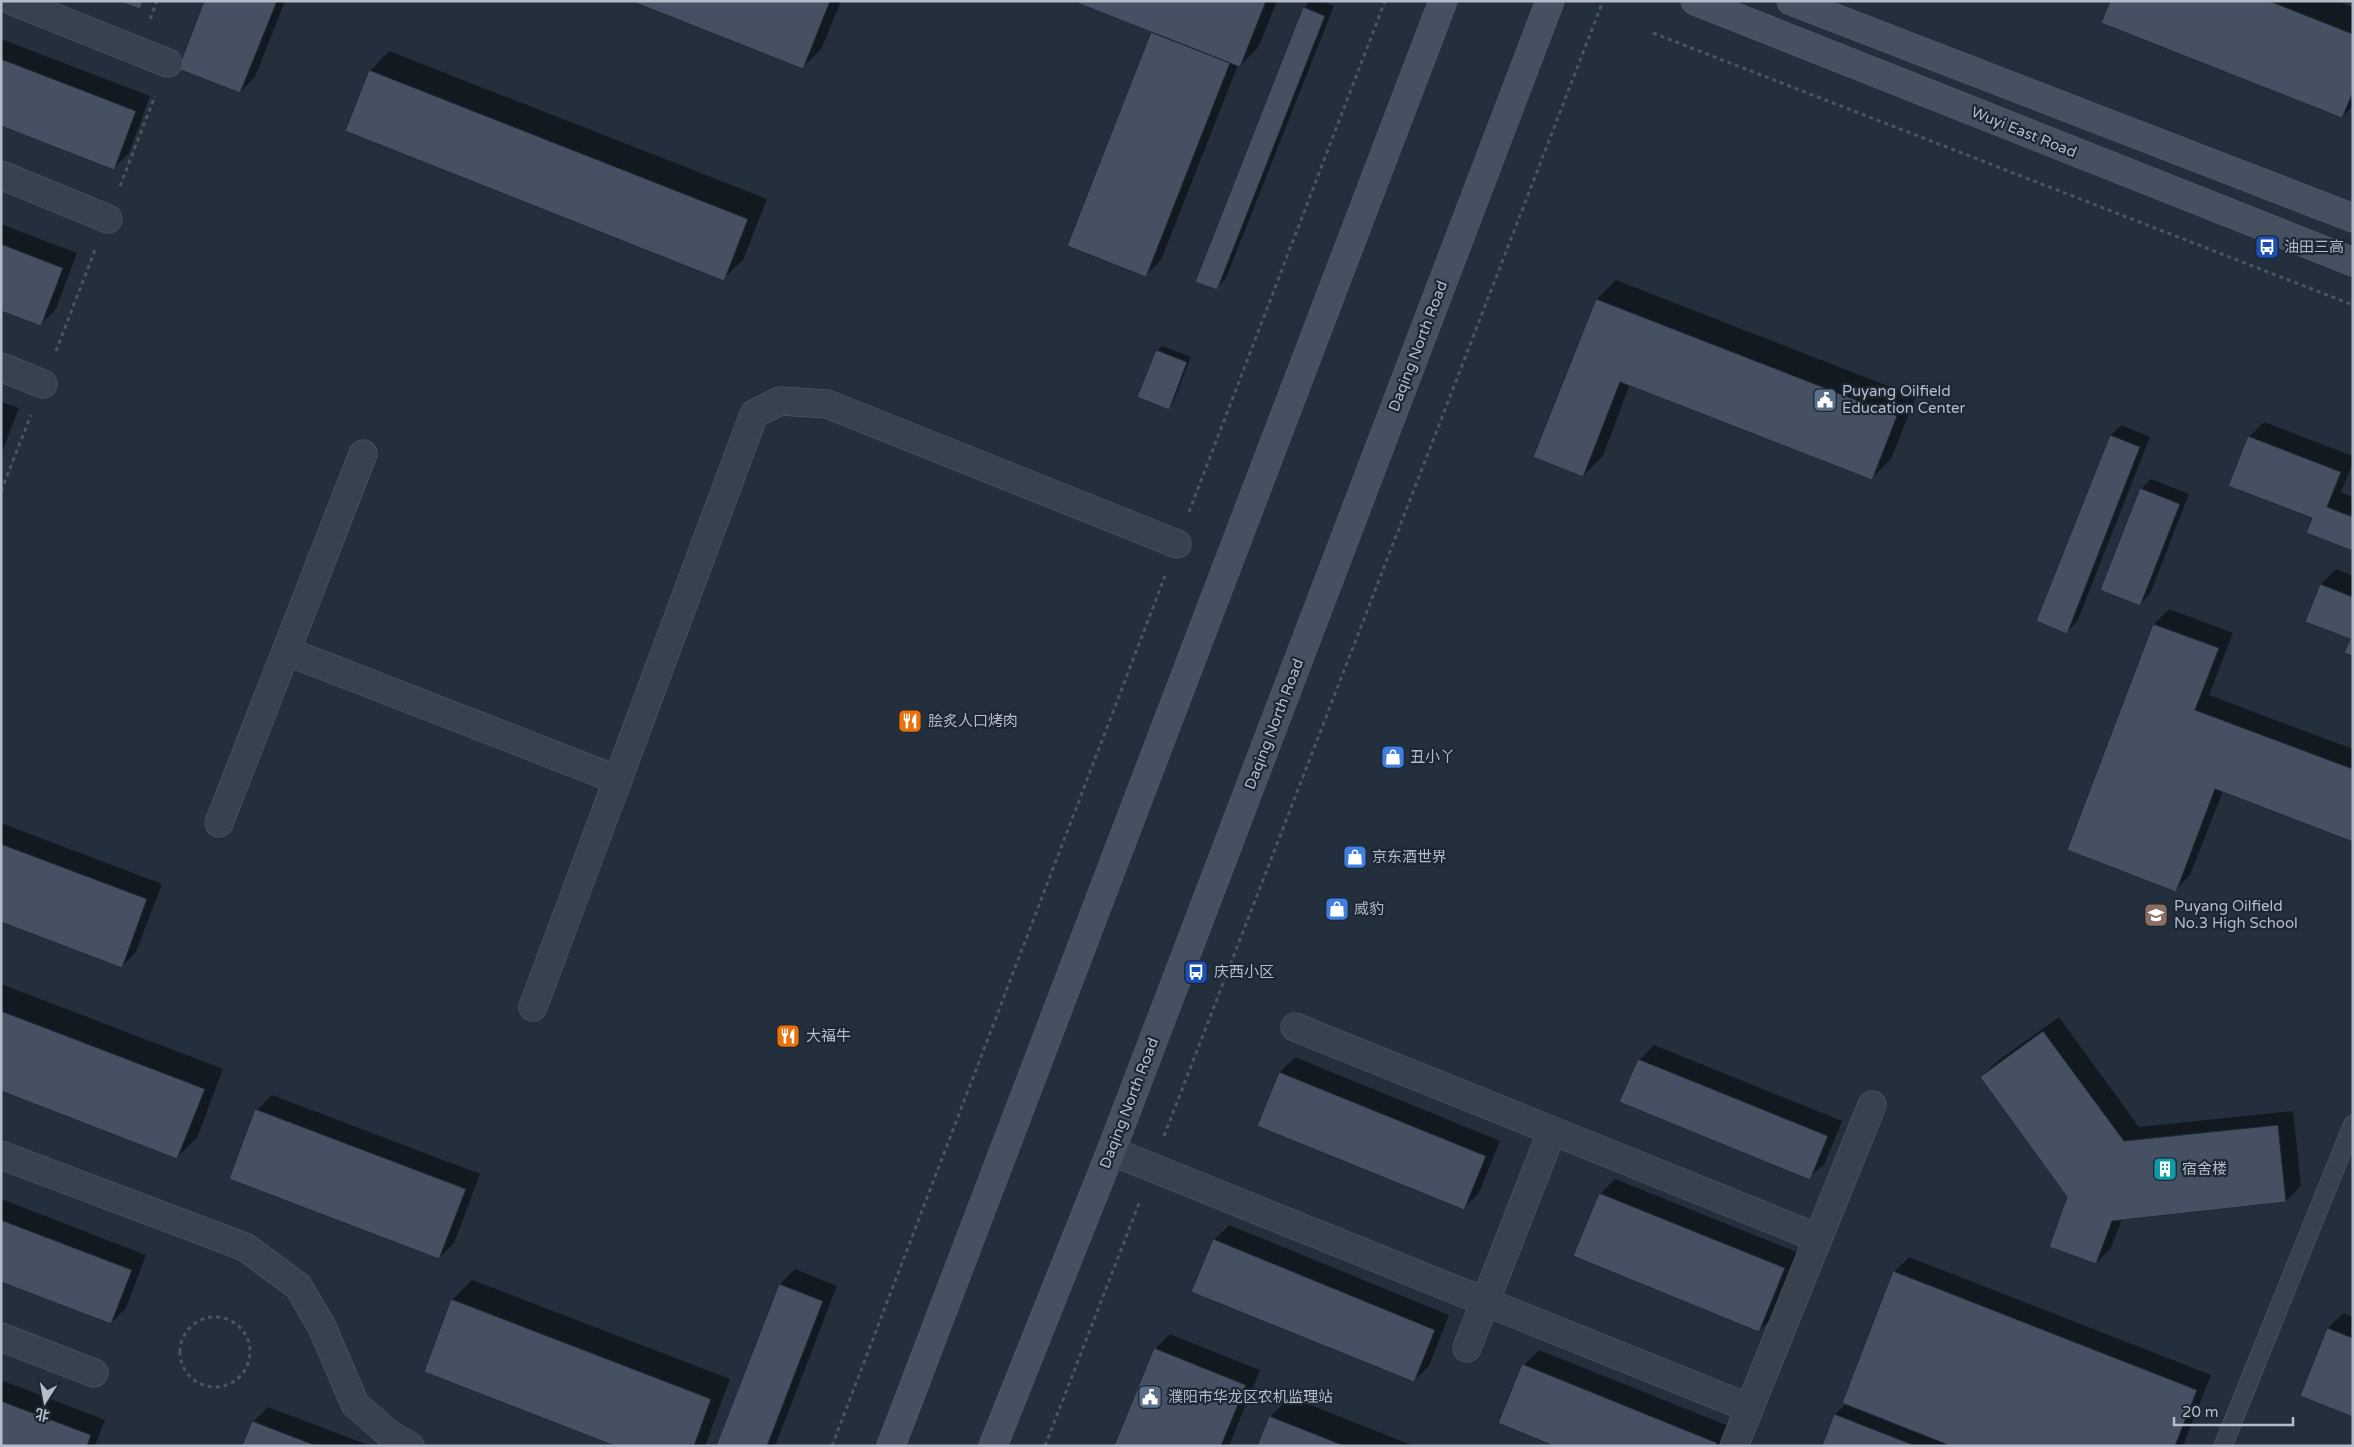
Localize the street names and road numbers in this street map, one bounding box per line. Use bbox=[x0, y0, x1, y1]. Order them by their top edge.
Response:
street label: Wuyi East Road bbox=[1969, 103, 2079, 161]
street label: Daqing North Road bbox=[1385, 278, 1451, 414]
street label: Daqing North Road bbox=[1241, 656, 1307, 792]
street label: Daqing North Road bbox=[1096, 1035, 1162, 1171]

